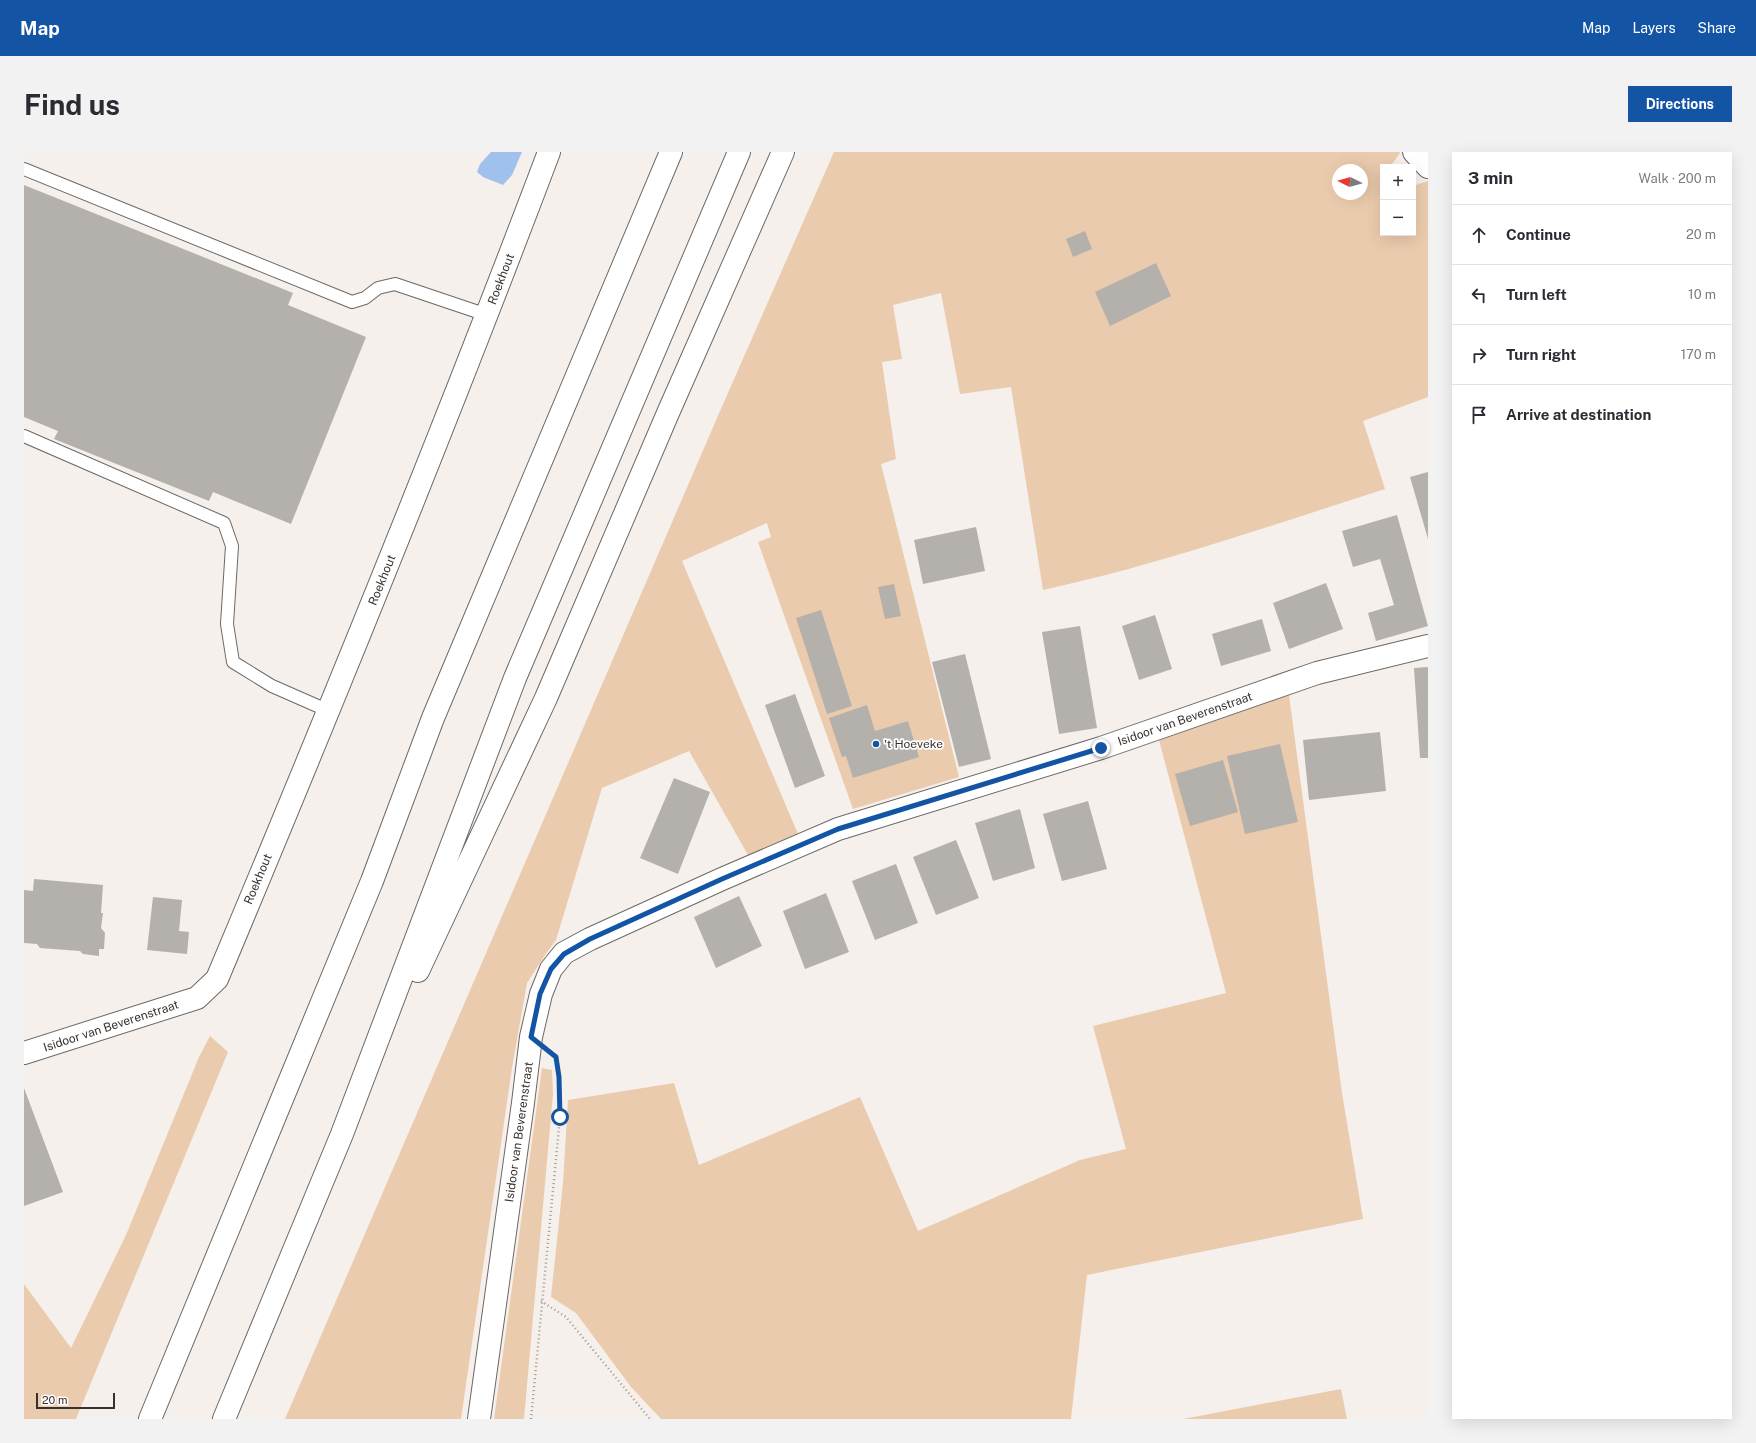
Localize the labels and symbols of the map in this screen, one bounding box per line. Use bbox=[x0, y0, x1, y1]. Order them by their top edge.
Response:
north arrow bbox=[1332, 164, 1368, 200]
street label: Roekhout bbox=[485, 251, 517, 307]
street label: Roekhout bbox=[365, 552, 399, 607]
street label: Isidoor van Beverenstraat bbox=[1116, 689, 1255, 749]
place label: 't Hoeveke bbox=[884, 737, 943, 751]
marker: 't Hoeveke bbox=[871, 739, 881, 749]
route end bbox=[1092, 739, 1110, 757]
street label: Roekhout bbox=[241, 851, 275, 906]
street label: Isidoor van Beverenstraat bbox=[42, 997, 181, 1055]
street label: Isidoor van Beverenstraat bbox=[502, 1061, 536, 1203]
route start bbox=[551, 1108, 569, 1126]
scale bar bbox=[36, 1391, 115, 1410]

